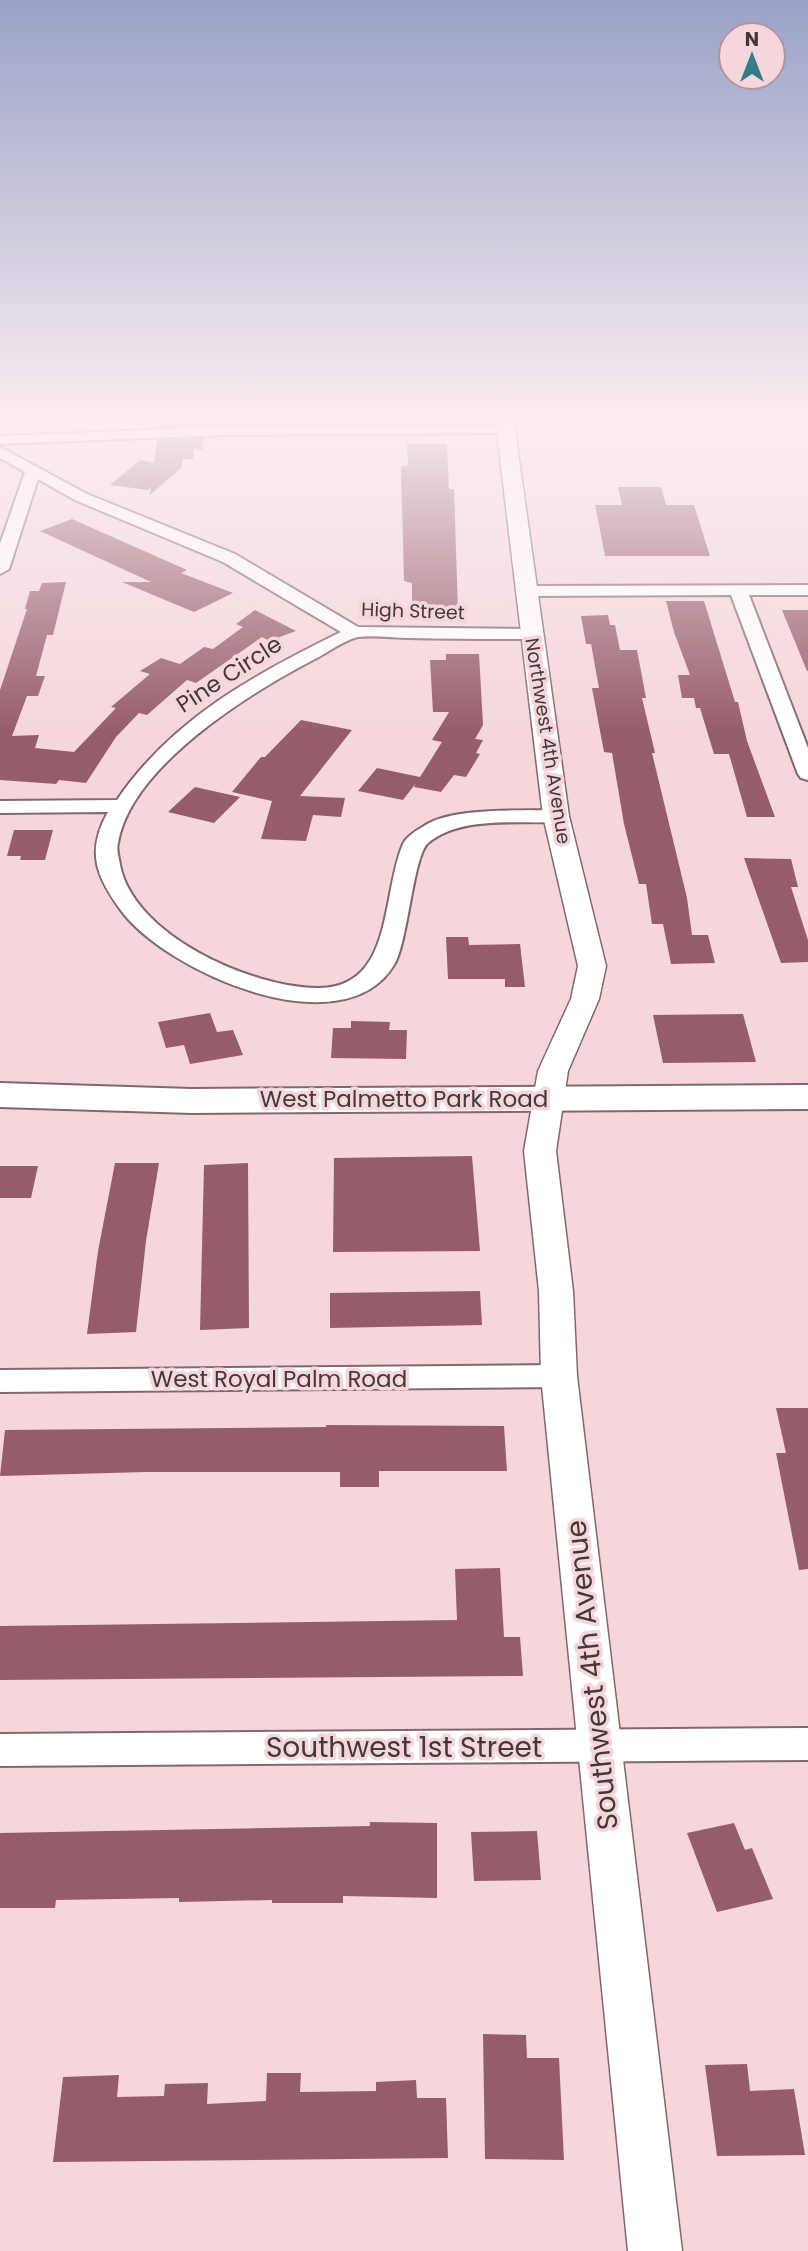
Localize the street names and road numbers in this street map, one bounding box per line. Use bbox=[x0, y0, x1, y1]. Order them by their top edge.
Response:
street label: High Street bbox=[361, 596, 465, 626]
street label: Pine Circle bbox=[170, 628, 288, 720]
street label: Northwest 4th Avenue bbox=[518, 636, 578, 846]
street label: West Palmetto Park Road bbox=[260, 1083, 548, 1115]
street label: West Royal Palm Road bbox=[151, 1363, 407, 1395]
street label: Southwest 4th Avenue bbox=[556, 1518, 628, 1832]
street label: Southwest 1st Street bbox=[266, 1728, 542, 1767]

